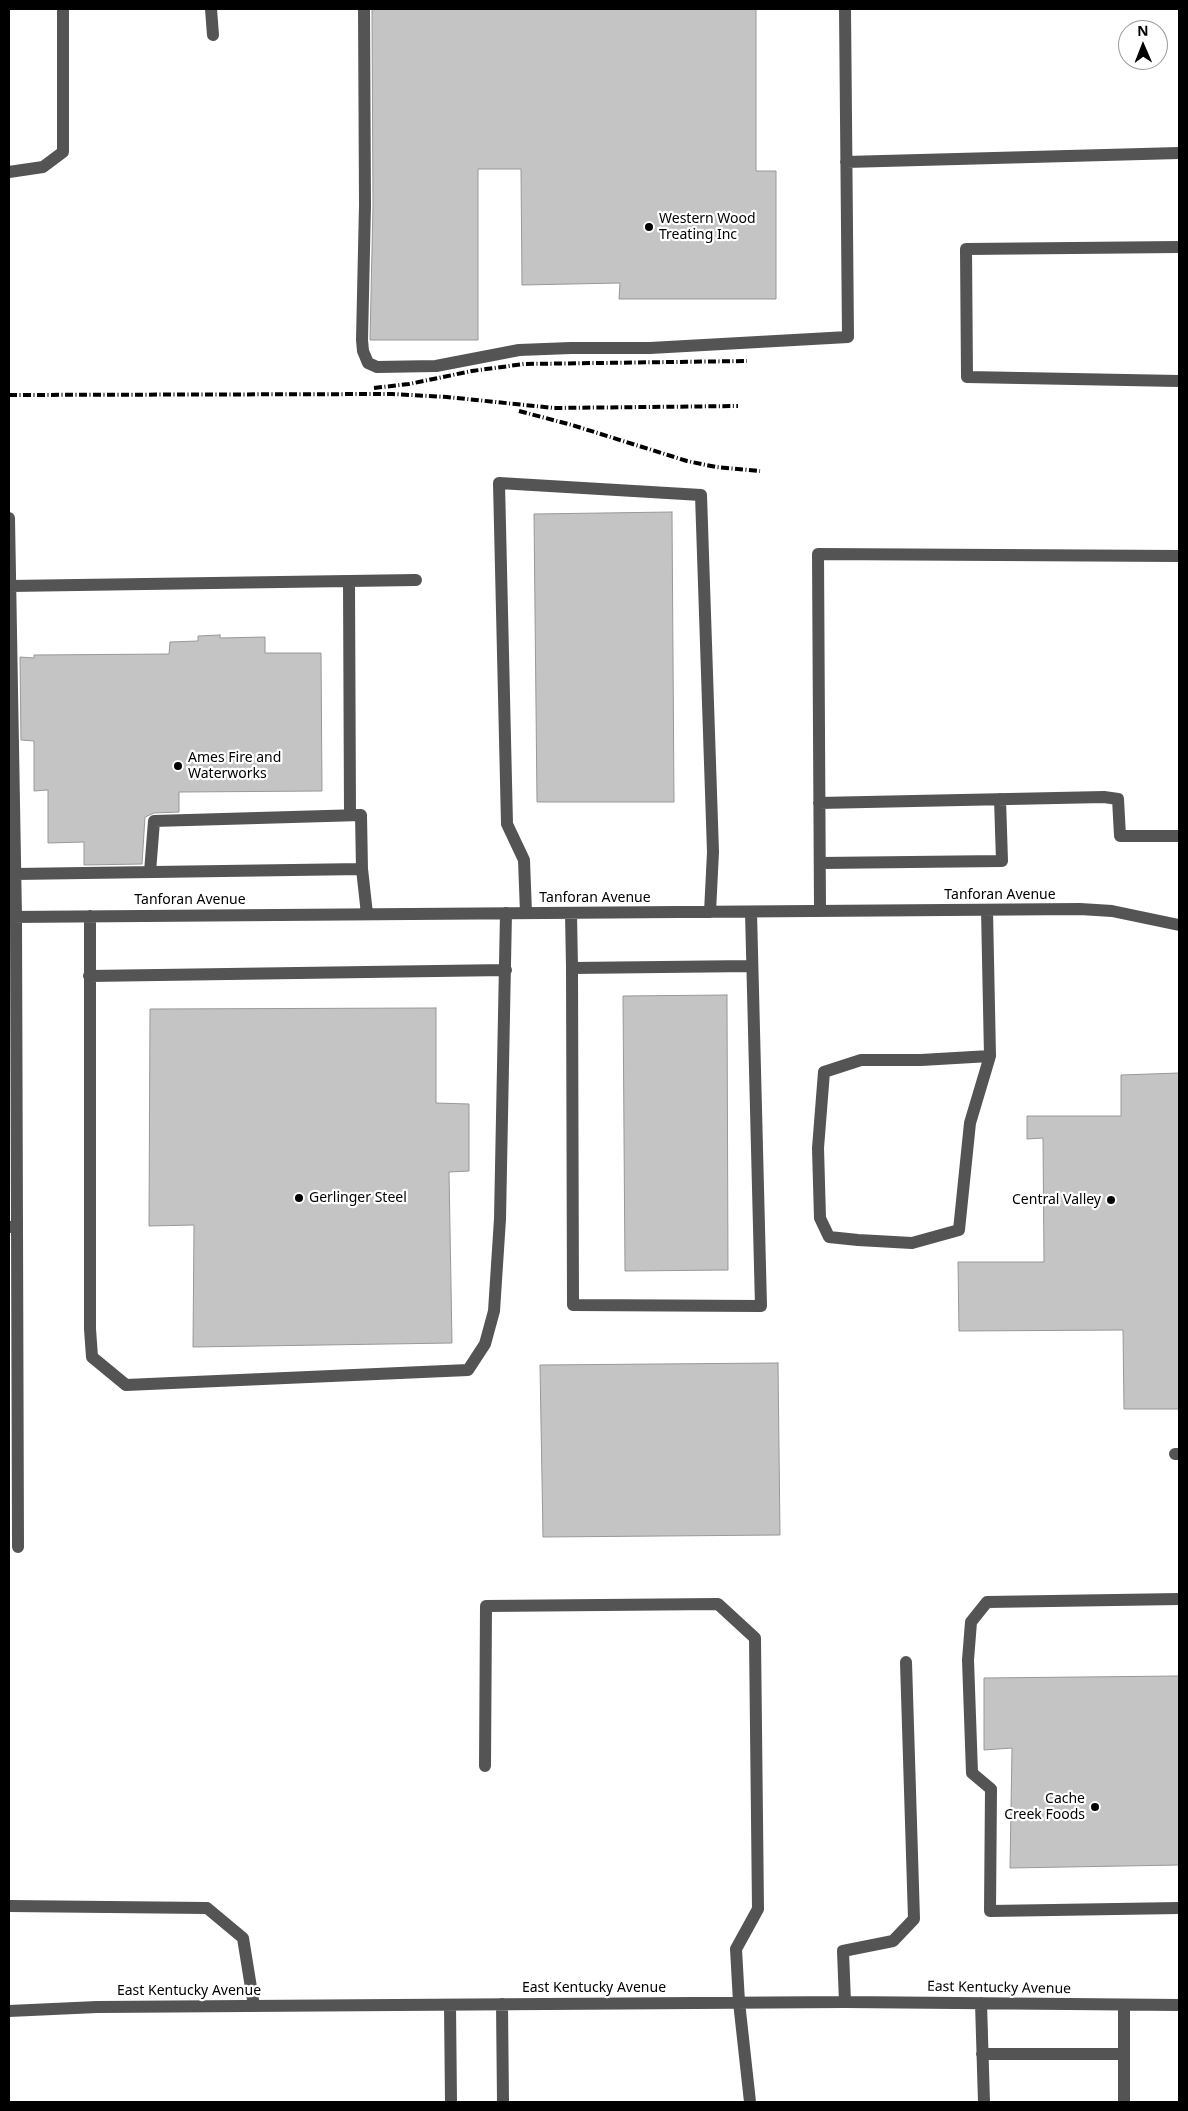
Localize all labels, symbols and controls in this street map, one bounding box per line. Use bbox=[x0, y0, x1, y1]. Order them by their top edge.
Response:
north arrow bbox=[1118, 20, 1168, 70]
text: N bbox=[1137, 21, 1149, 40]
place label: Western Wood Treating Inc bbox=[659, 211, 756, 243]
marker: Western Wood Treating Inc bbox=[643, 221, 655, 233]
place label: Ames Fire and Waterworks bbox=[188, 750, 281, 782]
marker: Ames Fire and Waterworks bbox=[172, 760, 184, 772]
street label: Tanforan Avenue bbox=[944, 887, 1056, 903]
street label: Tanforan Avenue bbox=[539, 890, 651, 906]
street label: Tanforan Avenue bbox=[134, 892, 246, 908]
place label: Gerlinger Steel bbox=[309, 1190, 407, 1206]
marker: Gerlinger Steel bbox=[293, 1192, 305, 1204]
place label: Central Valley bbox=[1012, 1192, 1101, 1208]
marker: Central Valley bbox=[1105, 1194, 1117, 1206]
place label: Cache Creek Foods bbox=[1004, 1791, 1085, 1824]
marker: Cache Creek Foods bbox=[1089, 1801, 1101, 1813]
street label: East Kentucky Avenue bbox=[927, 1978, 1071, 1998]
street label: East Kentucky Avenue bbox=[522, 1980, 666, 1996]
street label: East Kentucky Avenue bbox=[117, 1983, 261, 1999]

